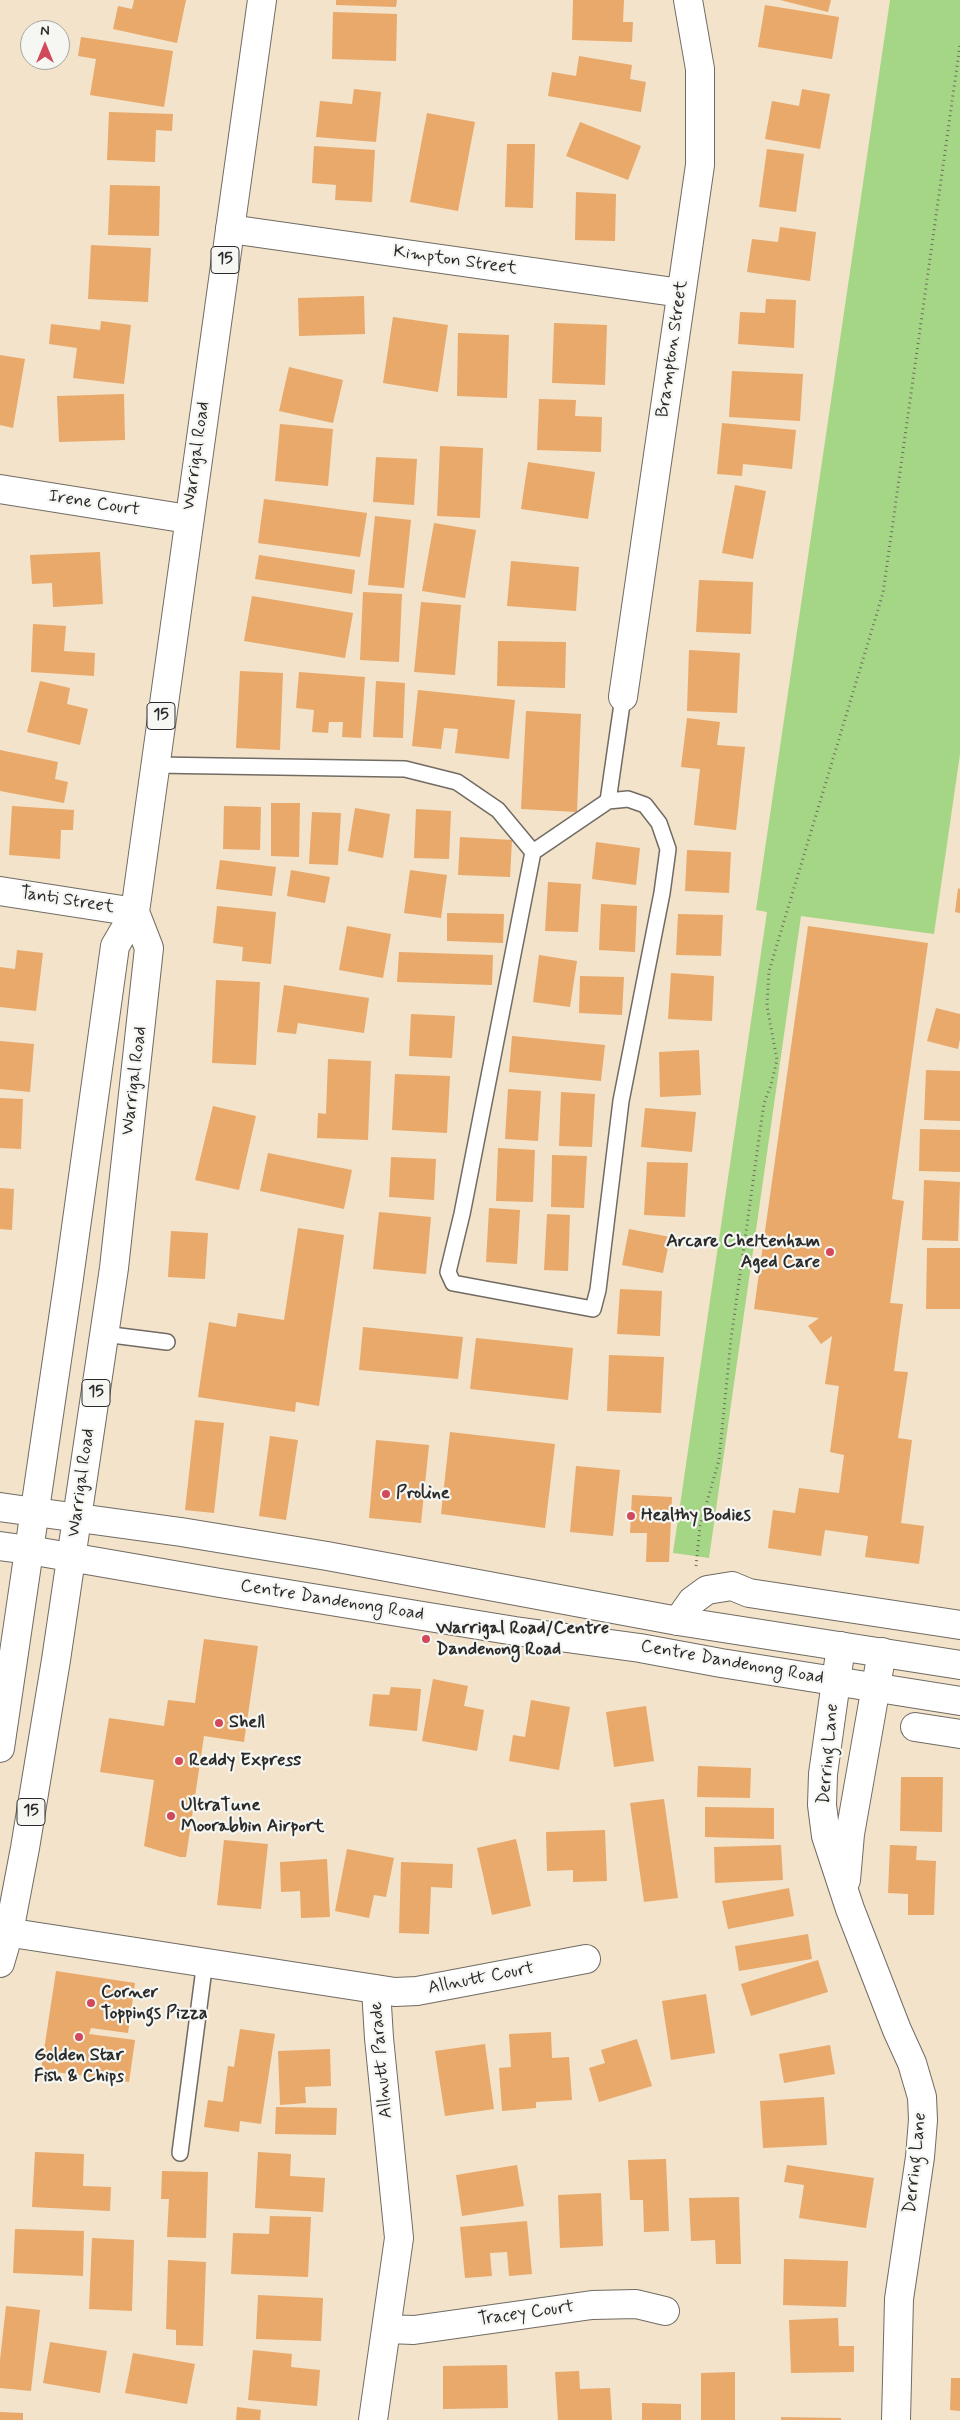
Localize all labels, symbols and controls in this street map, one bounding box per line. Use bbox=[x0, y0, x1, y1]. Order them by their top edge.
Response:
north arrow bbox=[20, 20, 70, 70]
text: N bbox=[40, 22, 50, 40]
street label: Kimpton Street bbox=[392, 242, 518, 280]
road number: 15 bbox=[211, 246, 239, 274]
street label: Brampton Street bbox=[653, 279, 693, 419]
street label: Warrigal Road bbox=[179, 400, 215, 512]
street label: Irene Court bbox=[47, 486, 141, 522]
road number: 15 bbox=[147, 702, 175, 729]
street label: Tanti Street bbox=[18, 883, 116, 919]
street label: Warrigal Road bbox=[118, 1025, 152, 1137]
place label: Arcare Cheltenham Aged Care bbox=[666, 1231, 820, 1274]
marker: Arcare Cheltenham Aged Care bbox=[824, 1246, 836, 1258]
road number: 15 bbox=[82, 1380, 110, 1406]
street label: Warrigal Road bbox=[64, 1427, 100, 1539]
place label: Proline bbox=[396, 1483, 450, 1505]
marker: Proline bbox=[380, 1488, 392, 1500]
place label: Healthy Bodies bbox=[641, 1505, 751, 1527]
marker: Healthy Bodies bbox=[625, 1510, 637, 1522]
street label: Centre Dandenong Road bbox=[239, 1576, 425, 1626]
place label: Warrigal Road/Centre Dandenong Road bbox=[436, 1618, 609, 1660]
marker: Warrigal Road/Centre Dandenong Road bbox=[420, 1633, 432, 1645]
street label: Centre Dandenong Road bbox=[639, 1636, 825, 1690]
street label: Derring Lane bbox=[814, 1703, 844, 1805]
place label: Shell bbox=[229, 1712, 265, 1734]
marker: Shell bbox=[213, 1717, 225, 1729]
place label: Reddy Express bbox=[189, 1750, 301, 1772]
marker: Reddy Express bbox=[173, 1755, 185, 1767]
place label: UltraTune Moorabbin Airport bbox=[181, 1795, 324, 1838]
road number: 15 bbox=[17, 1798, 45, 1825]
marker: UltraTune Moorabbin Airport bbox=[165, 1810, 177, 1822]
street label: Allnutt Court bbox=[426, 1958, 536, 2000]
place label: Corner Toppings Pizza bbox=[101, 1982, 208, 2025]
marker: Corner Toppings Pizza bbox=[85, 1997, 97, 2009]
street label: Allnutt Parade bbox=[366, 2001, 398, 2119]
marker: Golden Star Fish & Chips bbox=[73, 2031, 85, 2043]
place label: Golden Star Fish & Chips bbox=[34, 2045, 124, 2088]
street label: Derring Lane bbox=[900, 2111, 932, 2215]
street label: Tracey Court bbox=[477, 2297, 575, 2331]

